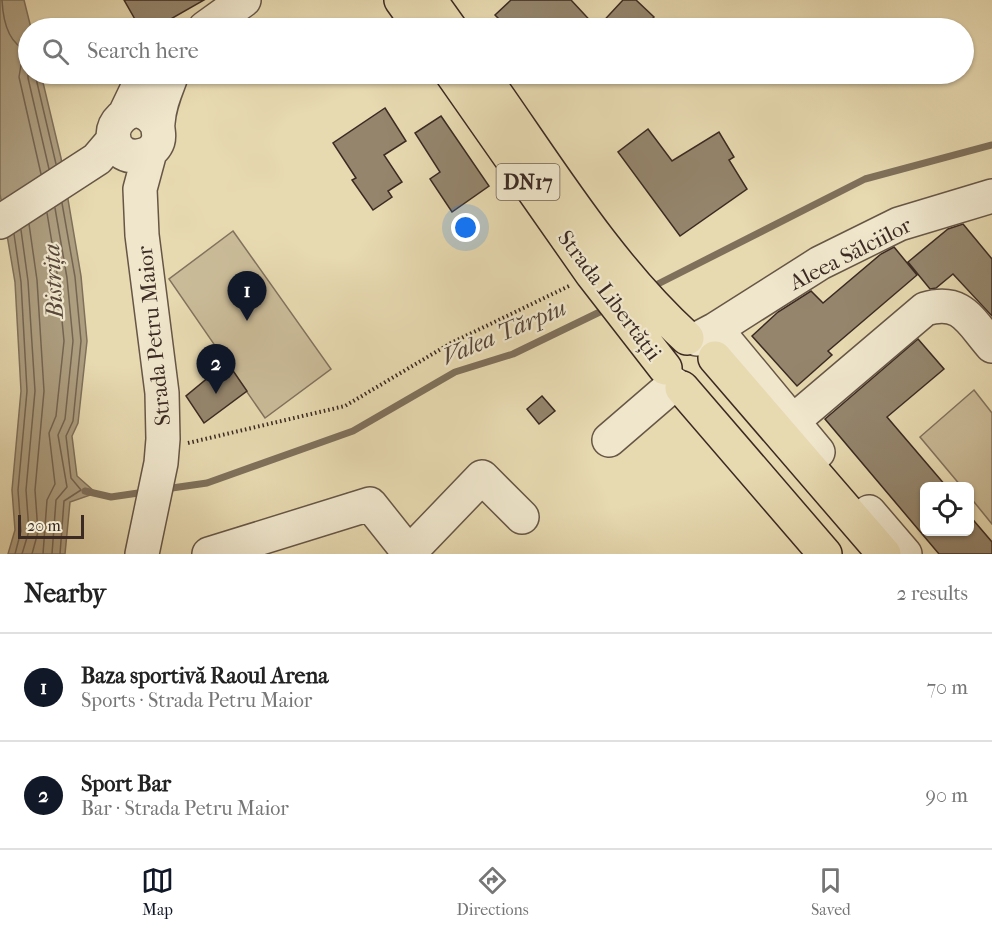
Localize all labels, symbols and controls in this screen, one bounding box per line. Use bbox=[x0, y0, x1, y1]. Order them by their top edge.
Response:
search box bbox=[18, 18, 974, 84]
icon: search bbox=[39, 35, 72, 68]
text: Search here bbox=[87, 38, 199, 64]
road number: DN17 bbox=[496, 164, 560, 200]
street label: Aleea Sălciilor bbox=[784, 212, 916, 296]
your location bbox=[451, 213, 480, 242]
street label: Strada Libertății bbox=[552, 226, 667, 366]
water label: Bistrița bbox=[37, 243, 69, 321]
street label: Strada Petru Maior bbox=[132, 244, 176, 427]
pin: 1 bbox=[228, 272, 266, 321]
water label: Valea Tărpiu bbox=[438, 293, 570, 371]
pin: 2 bbox=[196, 344, 236, 394]
map controls bbox=[920, 482, 974, 536]
button: locate bbox=[920, 482, 974, 536]
scale bar bbox=[18, 512, 84, 540]
text: 20 m bbox=[27, 516, 61, 535]
text: Nearby bbox=[24, 578, 106, 609]
text: 2 results bbox=[897, 582, 968, 605]
text: Baza sportivă Raoul Arena bbox=[81, 663, 328, 689]
text: 1 bbox=[40, 676, 47, 699]
text: 70 m bbox=[926, 676, 968, 699]
text: Sports · Strada Petru Maior bbox=[81, 689, 312, 712]
text: Sport Bar bbox=[81, 771, 171, 797]
text: 2 bbox=[38, 784, 49, 807]
text: 90 m bbox=[926, 784, 968, 807]
text: Bar · Strada Petru Maior bbox=[81, 797, 289, 820]
tab: Map bbox=[141, 864, 174, 919]
tab: Directions bbox=[457, 864, 529, 919]
tab: Saved bbox=[811, 864, 851, 919]

